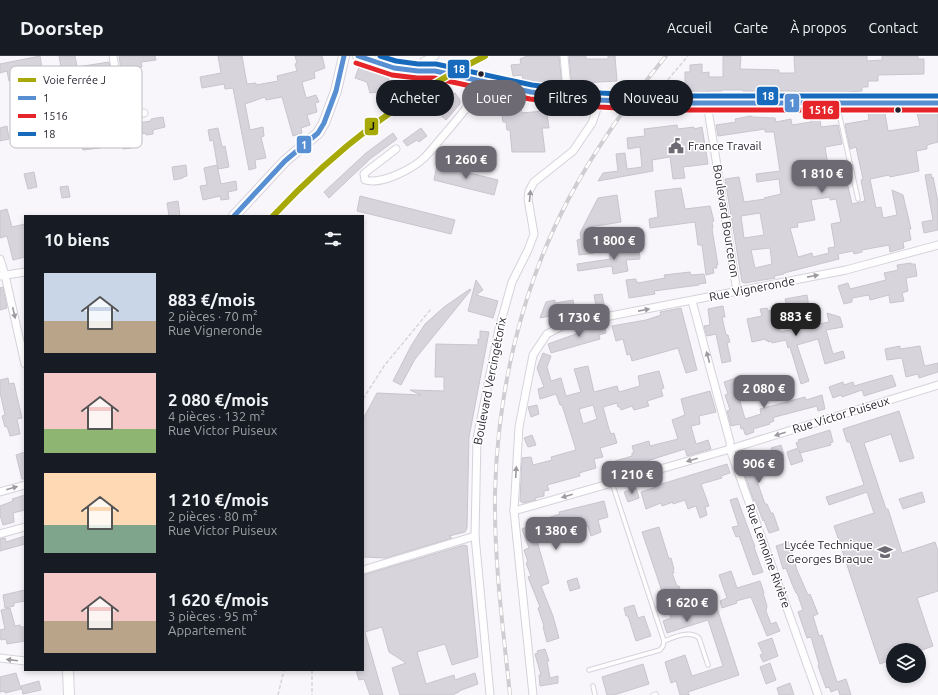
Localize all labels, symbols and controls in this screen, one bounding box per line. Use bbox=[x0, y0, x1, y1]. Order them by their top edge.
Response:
text: Doorstep bbox=[20, 17, 104, 39]
text: Accueil bbox=[667, 20, 712, 36]
text: Carte bbox=[734, 20, 768, 36]
text: À propos bbox=[790, 20, 847, 36]
text: Contact bbox=[869, 20, 918, 36]
line badge: 18 bbox=[447, 59, 470, 79]
text: 18 bbox=[453, 63, 465, 75]
legend bbox=[10, 66, 142, 148]
unlabelled marker bbox=[476, 69, 486, 79]
text: Voie ferrée J bbox=[43, 74, 106, 86]
chip: Acheter bbox=[376, 80, 454, 116]
chip: Louer bbox=[462, 80, 526, 116]
chip: Filtres bbox=[534, 80, 601, 116]
chip: Nouveau bbox=[609, 80, 693, 116]
line badge: 18 bbox=[756, 86, 779, 106]
text: 18 bbox=[762, 90, 774, 102]
text: 1 bbox=[43, 92, 49, 104]
line badge: 1 bbox=[784, 93, 800, 113]
text: 1 bbox=[789, 97, 795, 109]
line badge: 1516 bbox=[802, 100, 840, 120]
text: 1516 bbox=[809, 104, 833, 116]
unlabelled marker bbox=[893, 105, 903, 115]
text: 1516 bbox=[43, 110, 68, 122]
line badge: J bbox=[364, 117, 379, 136]
text: J bbox=[369, 120, 375, 132]
text: 18 bbox=[43, 128, 55, 140]
line badge: 1 bbox=[296, 135, 312, 154]
public building icon: France Travail bbox=[667, 137, 685, 155]
text: 1 bbox=[301, 139, 307, 151]
place label: France Travail bbox=[688, 139, 762, 152]
pin: 1 260 € bbox=[429, 146, 503, 180]
text: 1 260 € bbox=[445, 152, 487, 166]
pin: 1 810 € bbox=[785, 160, 859, 194]
street label: Boulevard Bourceron bbox=[711, 164, 742, 278]
text: 1 810 € bbox=[801, 166, 843, 180]
one-way arrow bbox=[526, 190, 533, 202]
pin: 1 800 € bbox=[577, 227, 651, 261]
icon: filters bbox=[322, 228, 344, 250]
text: 10 biens bbox=[44, 230, 110, 249]
text: 1 800 € bbox=[593, 233, 635, 247]
one-way arrow bbox=[806, 273, 819, 279]
street label: Rue Vigneronde bbox=[708, 274, 796, 303]
icon: home bbox=[76, 289, 124, 337]
text: 883 €/mois bbox=[168, 290, 255, 309]
pin: 883 € bbox=[768, 303, 824, 337]
pin: 1 730 € bbox=[542, 304, 616, 338]
one-way arrow bbox=[11, 307, 17, 319]
one-way arrow bbox=[638, 307, 650, 313]
text: 2 pièces · 70 m² bbox=[168, 309, 258, 323]
text: 883 € bbox=[780, 309, 812, 323]
text: 1 730 € bbox=[558, 310, 600, 324]
street label: Boulevard Vercingétorix bbox=[471, 316, 508, 446]
text: Rue Vigneronde bbox=[168, 323, 262, 337]
one-way arrow bbox=[704, 351, 710, 363]
pin: 2 080 € bbox=[727, 375, 801, 409]
text: 2 080 € bbox=[743, 381, 785, 395]
icon: home bbox=[76, 389, 124, 437]
text: 2 080 €/mois bbox=[168, 390, 269, 409]
street label: Rue Victor Puiseux bbox=[791, 394, 891, 435]
text: 4 pièces · 132 m² bbox=[168, 409, 265, 423]
text: Rue Victor Puiseux bbox=[168, 423, 277, 437]
one-way arrow bbox=[774, 431, 786, 437]
pin: 906 € bbox=[731, 450, 787, 484]
text: 906 € bbox=[743, 456, 775, 470]
one-way arrow bbox=[686, 457, 698, 463]
pin: 1 210 € bbox=[595, 461, 669, 495]
one-way arrow bbox=[513, 465, 519, 478]
text: 1 210 € bbox=[611, 467, 653, 481]
one-way arrow bbox=[7, 485, 19, 491]
icon: home bbox=[76, 489, 124, 537]
text: 1 210 €/mois bbox=[168, 490, 269, 509]
one-way arrow bbox=[561, 493, 573, 499]
street label: Rue Lemoine Rivière bbox=[744, 502, 793, 610]
text: 2 pièces · 80 m² bbox=[168, 509, 258, 523]
pin: 1 380 € bbox=[519, 517, 593, 551]
text: Rue Victor Puiseux bbox=[168, 523, 277, 537]
text: 1 380 € bbox=[535, 523, 577, 537]
place label: Lycée Technique Georges Braque bbox=[784, 538, 873, 565]
school or university icon: Lycée Technique Georges Braque bbox=[876, 543, 894, 561]
icon: home bbox=[76, 589, 124, 637]
pin: 1 620 € bbox=[650, 589, 724, 623]
text: 1 620 €/mois bbox=[168, 590, 269, 609]
text: 1 620 € bbox=[666, 595, 708, 609]
text: 3 pièces · 95 m² bbox=[168, 609, 258, 623]
text: Appartement bbox=[168, 623, 246, 637]
map controls bbox=[886, 643, 926, 683]
button: layers bbox=[886, 643, 926, 683]
one-way arrow bbox=[6, 657, 18, 663]

